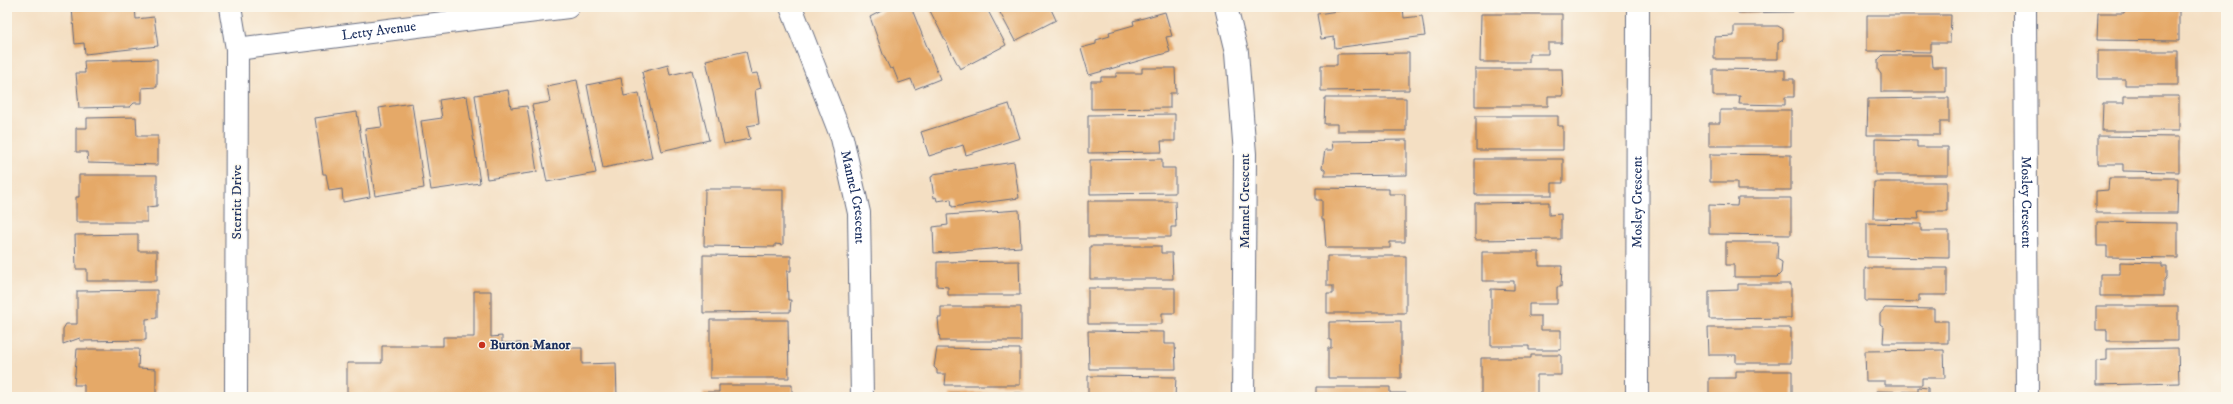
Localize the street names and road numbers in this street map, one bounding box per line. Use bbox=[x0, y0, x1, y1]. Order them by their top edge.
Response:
street label: Letty Avenue bbox=[341, 17, 417, 45]
street label: Mannel Crescent bbox=[836, 149, 869, 245]
street label: Mannel Crescent bbox=[1236, 153, 1254, 248]
street label: Mosley Crescent bbox=[1628, 155, 1647, 248]
street label: Mosley Crescent bbox=[2017, 156, 2035, 249]
street label: Sterritt Drive bbox=[228, 164, 246, 239]

